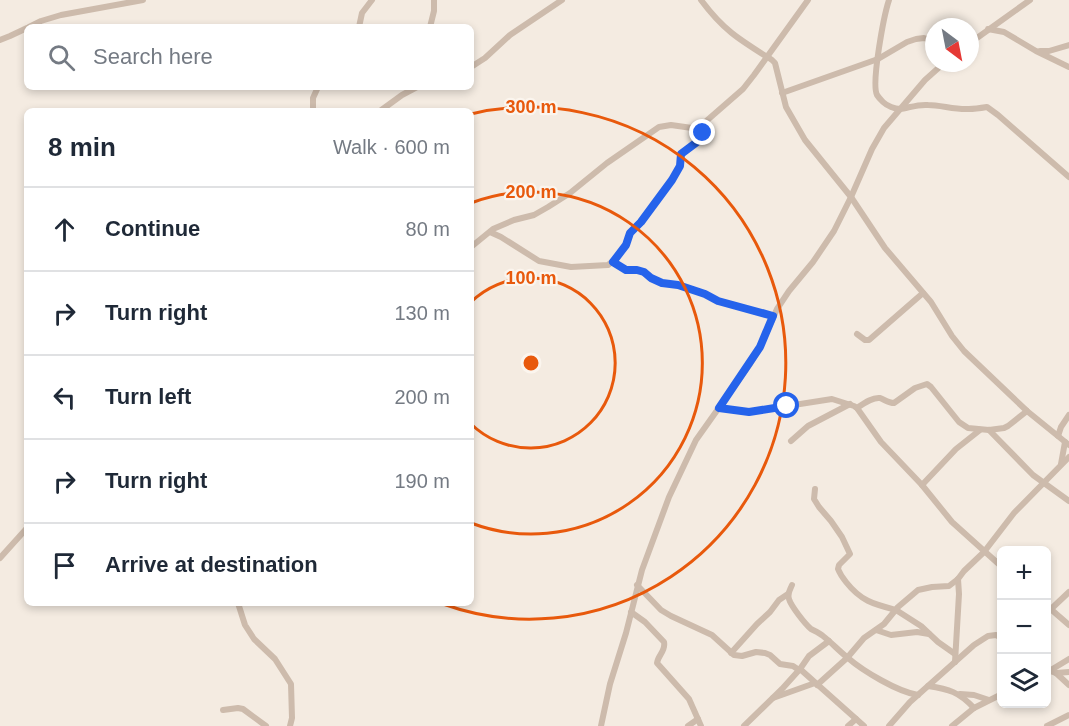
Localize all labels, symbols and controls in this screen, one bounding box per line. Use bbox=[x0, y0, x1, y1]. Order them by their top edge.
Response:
north arrow bbox=[925, 18, 979, 72]
search box bbox=[24, 24, 474, 90]
icon: search bbox=[45, 41, 78, 74]
text: Search here bbox=[93, 44, 213, 69]
text: 300 m bbox=[505, 97, 557, 117]
route end bbox=[689, 119, 715, 145]
text: 8 min bbox=[48, 132, 116, 162]
text: Walk · 600 m bbox=[333, 136, 450, 158]
text: 200 m bbox=[505, 182, 557, 202]
icon: ahead bbox=[48, 213, 81, 246]
text: Continue bbox=[105, 216, 200, 241]
text: 80 m bbox=[406, 218, 450, 240]
text: 100 m bbox=[505, 268, 557, 288]
icon: right bbox=[48, 297, 81, 330]
text: Turn right bbox=[105, 300, 207, 325]
text: 130 m bbox=[394, 302, 450, 324]
centre of rings bbox=[521, 353, 541, 373]
icon: left bbox=[48, 381, 81, 414]
text: Turn left bbox=[105, 384, 191, 409]
text: 200 m bbox=[394, 386, 450, 408]
route start bbox=[773, 392, 799, 418]
icon: right bbox=[48, 465, 81, 498]
text: Turn right bbox=[105, 468, 207, 493]
text: 190 m bbox=[394, 470, 450, 492]
map controls bbox=[997, 546, 1051, 708]
button: + bbox=[997, 546, 1051, 600]
icon: arrive bbox=[48, 549, 81, 582]
text: Arrive at destination bbox=[105, 552, 318, 577]
button: − bbox=[997, 600, 1051, 654]
button: layers bbox=[997, 654, 1051, 708]

